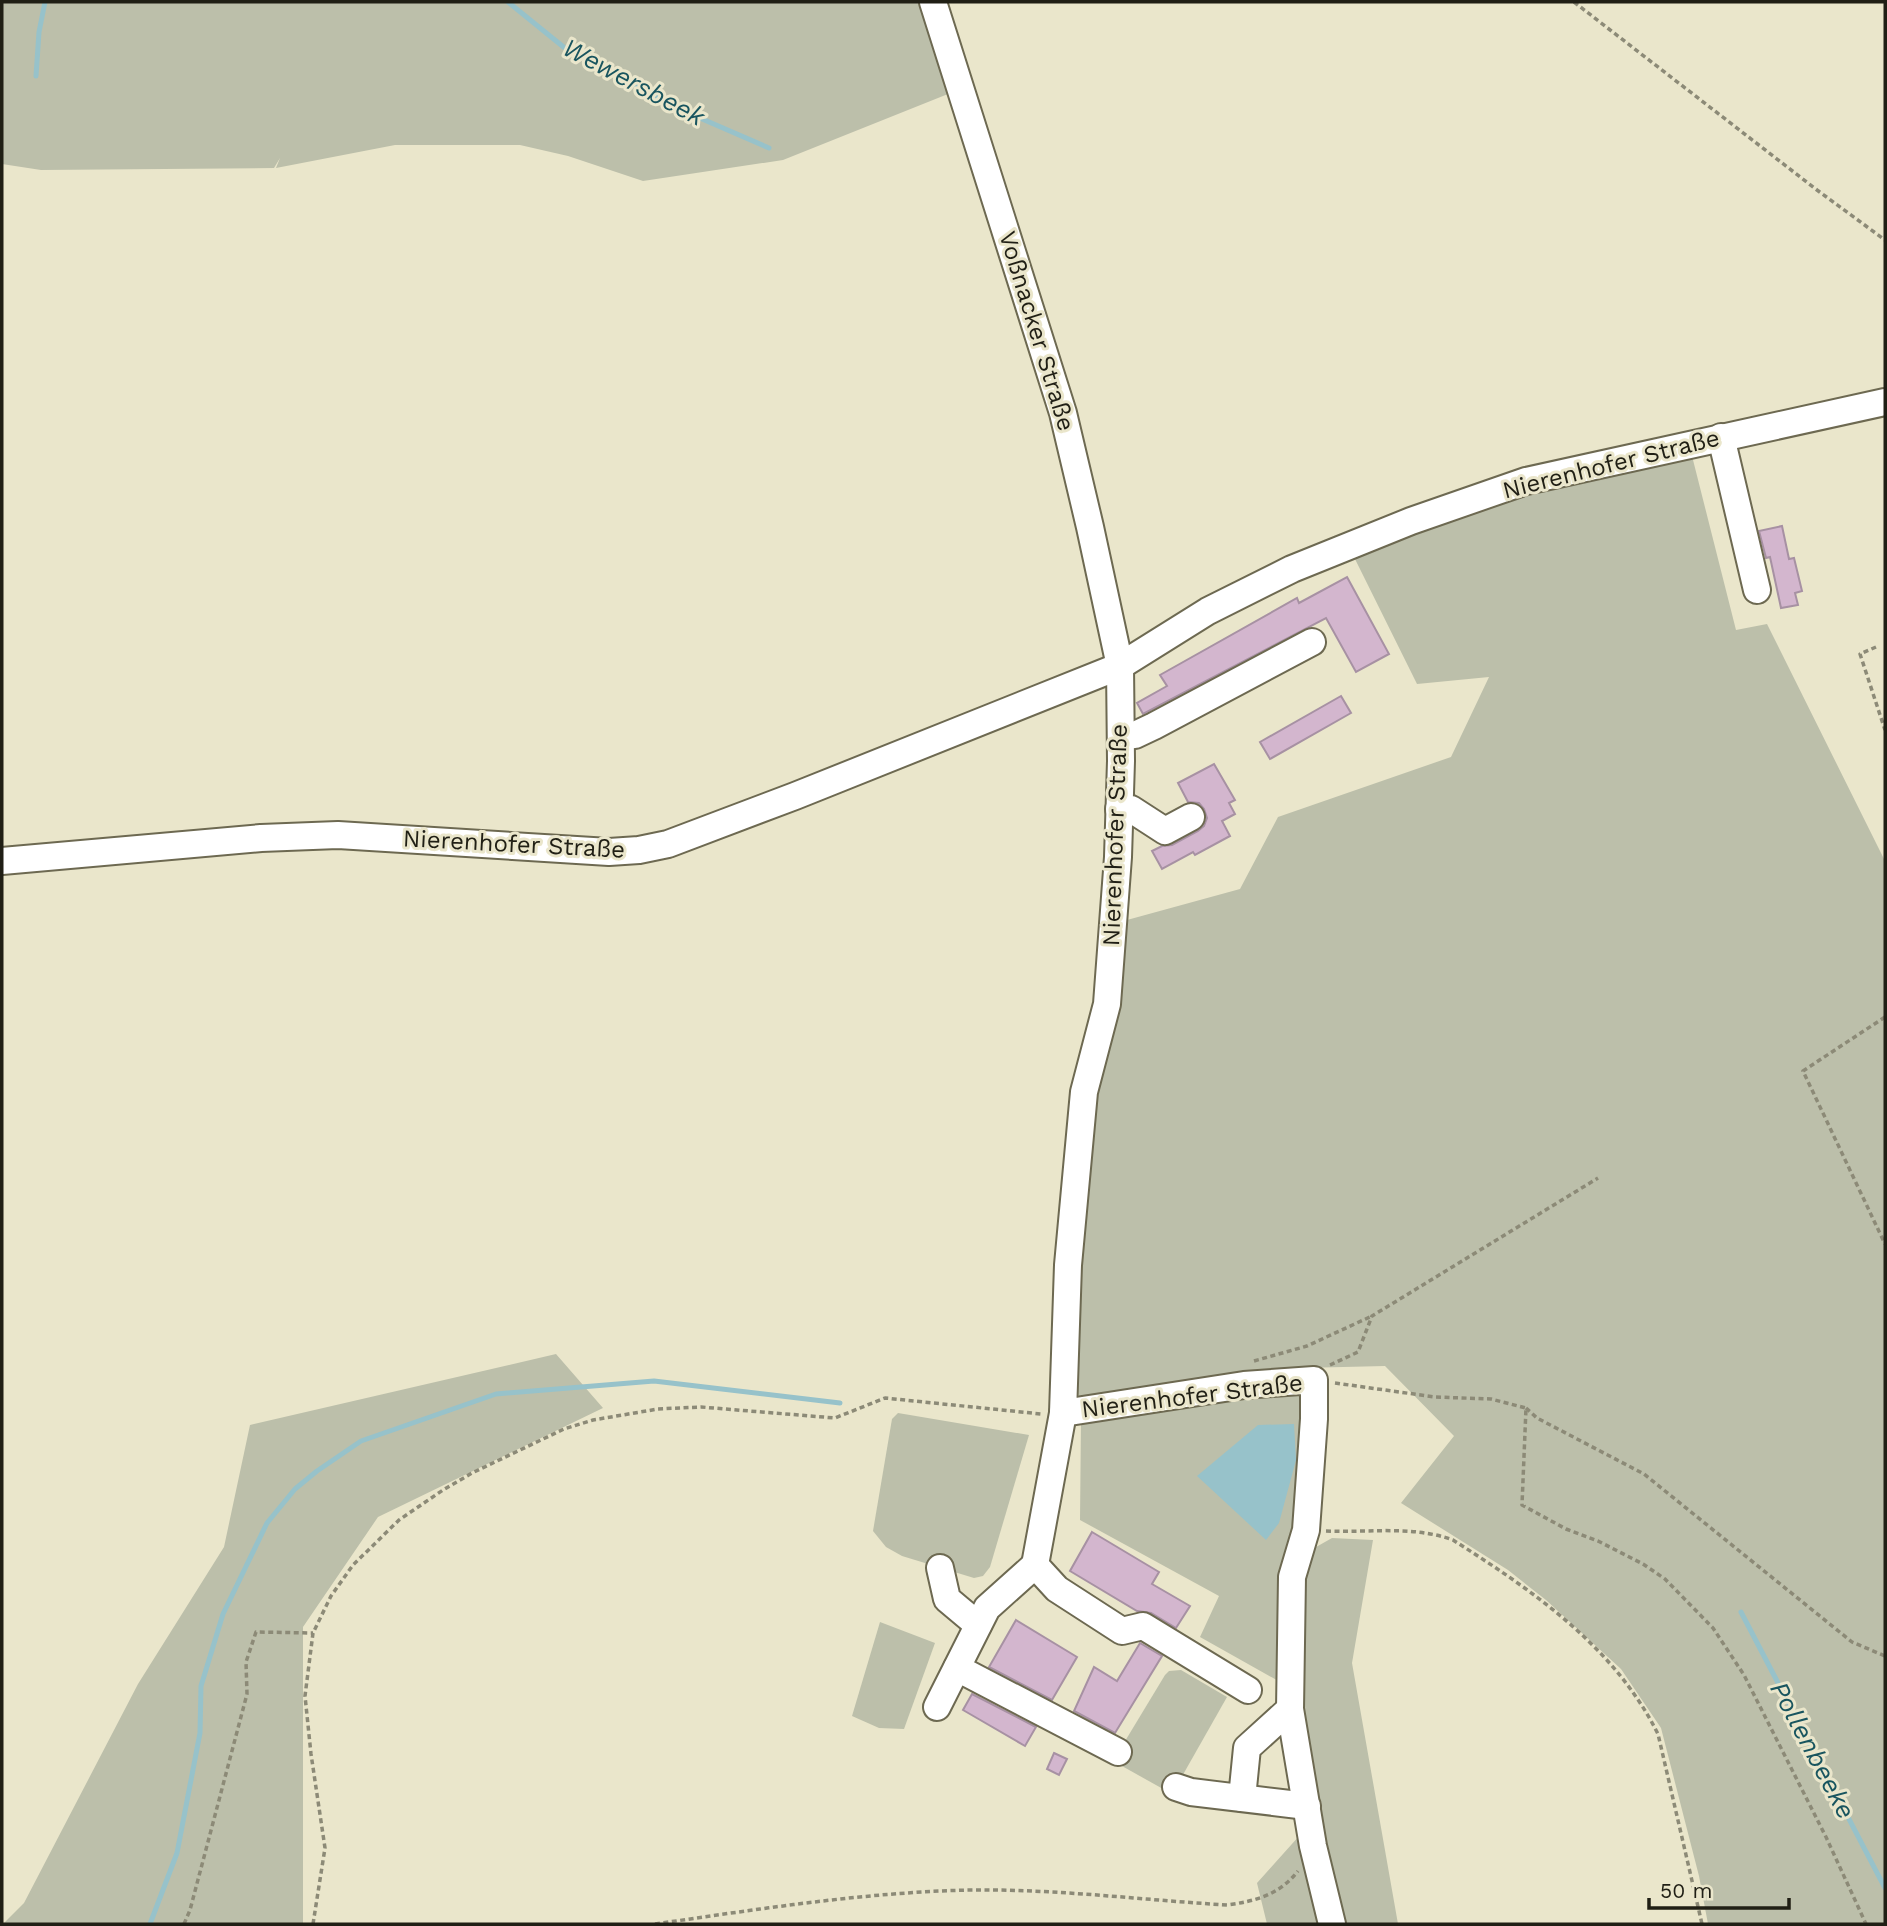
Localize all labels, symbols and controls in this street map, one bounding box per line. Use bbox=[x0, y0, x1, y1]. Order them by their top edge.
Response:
water label: Wewersbeek bbox=[558, 32, 711, 132]
street label: Voßnacker Straße bbox=[993, 228, 1081, 434]
street label: Nierenhofer Straße bbox=[1500, 424, 1722, 504]
street label: Nierenhofer Straße bbox=[1097, 723, 1133, 947]
street label: Nierenhofer Straße bbox=[402, 824, 626, 864]
street label: Nierenhofer Straße bbox=[1080, 1369, 1304, 1423]
water label: Pollenbeeke bbox=[1764, 1676, 1862, 1824]
scale bar bbox=[1649, 1867, 1789, 1911]
text: 50 m bbox=[1660, 1878, 1712, 1903]

